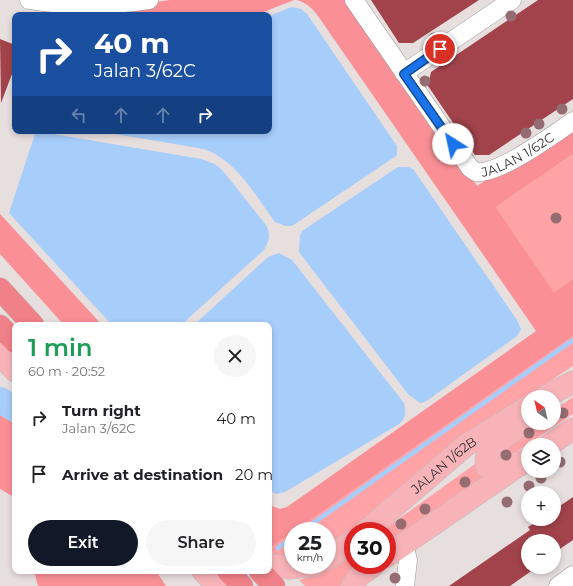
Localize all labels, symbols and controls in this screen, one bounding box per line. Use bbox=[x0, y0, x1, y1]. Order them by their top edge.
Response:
text: 40 m bbox=[94, 26, 170, 60]
icon: right bbox=[28, 28, 80, 80]
pin bbox=[423, 32, 457, 66]
icon: arrive bbox=[429, 38, 451, 60]
text: Jalan 3/62C bbox=[94, 60, 196, 82]
icon: left bbox=[68, 104, 90, 126]
icon: ahead bbox=[110, 104, 132, 126]
icon: ahead bbox=[152, 104, 174, 126]
icon: right bbox=[194, 104, 216, 126]
position arrow bbox=[432, 123, 474, 165]
street label: JALAN 1/62C bbox=[479, 129, 557, 180]
text: 1 min bbox=[28, 333, 92, 362]
button: close bbox=[214, 335, 256, 377]
text: 60 m · 20:52 bbox=[28, 363, 105, 379]
north arrow bbox=[521, 390, 561, 430]
map controls bbox=[521, 390, 561, 574]
text: Turn right bbox=[62, 401, 141, 420]
icon: right bbox=[28, 407, 50, 429]
text: 40 m bbox=[216, 409, 256, 428]
text: Jalan 3/62C bbox=[62, 420, 136, 436]
street label: JALAN 1/62B bbox=[407, 433, 479, 498]
button: layers bbox=[521, 438, 561, 478]
icon: arrive bbox=[28, 463, 50, 485]
text: Arrive at destination bbox=[62, 465, 223, 484]
text: 20 m bbox=[235, 465, 273, 484]
button: + bbox=[521, 486, 561, 526]
button: Exit bbox=[28, 520, 138, 566]
button: Share bbox=[146, 520, 256, 566]
speed limit sign: 30 bbox=[344, 522, 396, 574]
text: 25 bbox=[298, 531, 322, 555]
button: − bbox=[521, 534, 561, 574]
text: km/h bbox=[297, 551, 323, 564]

